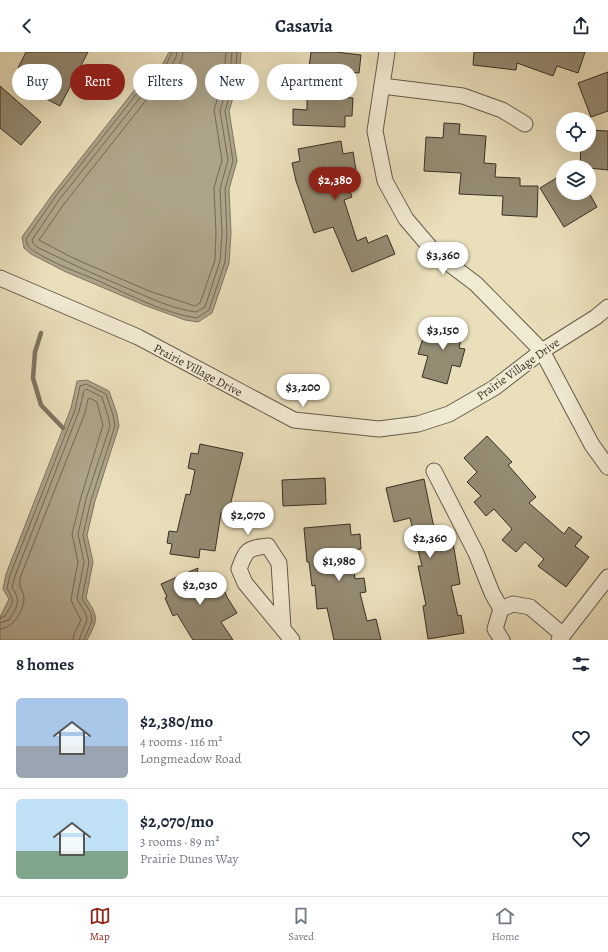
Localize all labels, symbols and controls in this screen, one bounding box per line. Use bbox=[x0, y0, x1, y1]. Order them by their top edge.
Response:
text: Casavia bbox=[275, 14, 333, 38]
icon: back bbox=[16, 15, 38, 37]
icon: share bbox=[570, 15, 592, 37]
chip: Buy bbox=[12, 64, 62, 100]
chip: Rent bbox=[70, 64, 125, 100]
chip: Filters bbox=[133, 64, 197, 100]
chip: New bbox=[205, 64, 259, 100]
chip: Apartment bbox=[267, 64, 357, 100]
map controls bbox=[556, 112, 596, 200]
button: locate bbox=[556, 112, 596, 152]
button: layers bbox=[556, 160, 596, 200]
pin: $2,380 bbox=[302, 167, 368, 201]
text: $2,380 bbox=[318, 171, 352, 188]
pin: $3,360 bbox=[410, 242, 476, 276]
text: $3,360 bbox=[426, 246, 460, 263]
pin: $3,150 bbox=[410, 317, 476, 351]
text: $3,150 bbox=[427, 321, 459, 338]
street label: Prairie Village Drive bbox=[473, 334, 563, 404]
street label: Prairie Village Drive bbox=[151, 340, 245, 400]
pin: $3,200 bbox=[270, 374, 336, 408]
text: $3,200 bbox=[286, 378, 320, 395]
pin: $2,070 bbox=[215, 502, 281, 536]
text: $2,070 bbox=[231, 506, 265, 523]
pin: $2,360 bbox=[397, 525, 463, 559]
text: $2,360 bbox=[413, 529, 447, 546]
pin: $1,980 bbox=[306, 548, 372, 582]
text: $1,980 bbox=[322, 552, 356, 569]
pin: $2,030 bbox=[167, 572, 233, 606]
text: $2,030 bbox=[183, 576, 217, 593]
text: 8 homes bbox=[16, 653, 74, 676]
icon: filters bbox=[570, 653, 592, 675]
text: $2,380/mo bbox=[140, 710, 213, 733]
icon: home bbox=[48, 714, 96, 762]
icon: heart bbox=[570, 727, 592, 749]
text: 4 rooms · 116 m² bbox=[140, 733, 223, 750]
text: Longmeadow Road bbox=[140, 750, 241, 767]
text: $2,070/mo bbox=[140, 810, 214, 833]
icon: home bbox=[48, 815, 96, 863]
icon: heart bbox=[570, 828, 592, 850]
text: 3 rooms · 89 m² bbox=[140, 833, 219, 850]
text: Prairie Dunes Way bbox=[140, 850, 238, 867]
tab: Map bbox=[89, 905, 111, 944]
tab: Saved bbox=[288, 905, 314, 944]
tab: Home bbox=[492, 905, 519, 944]

